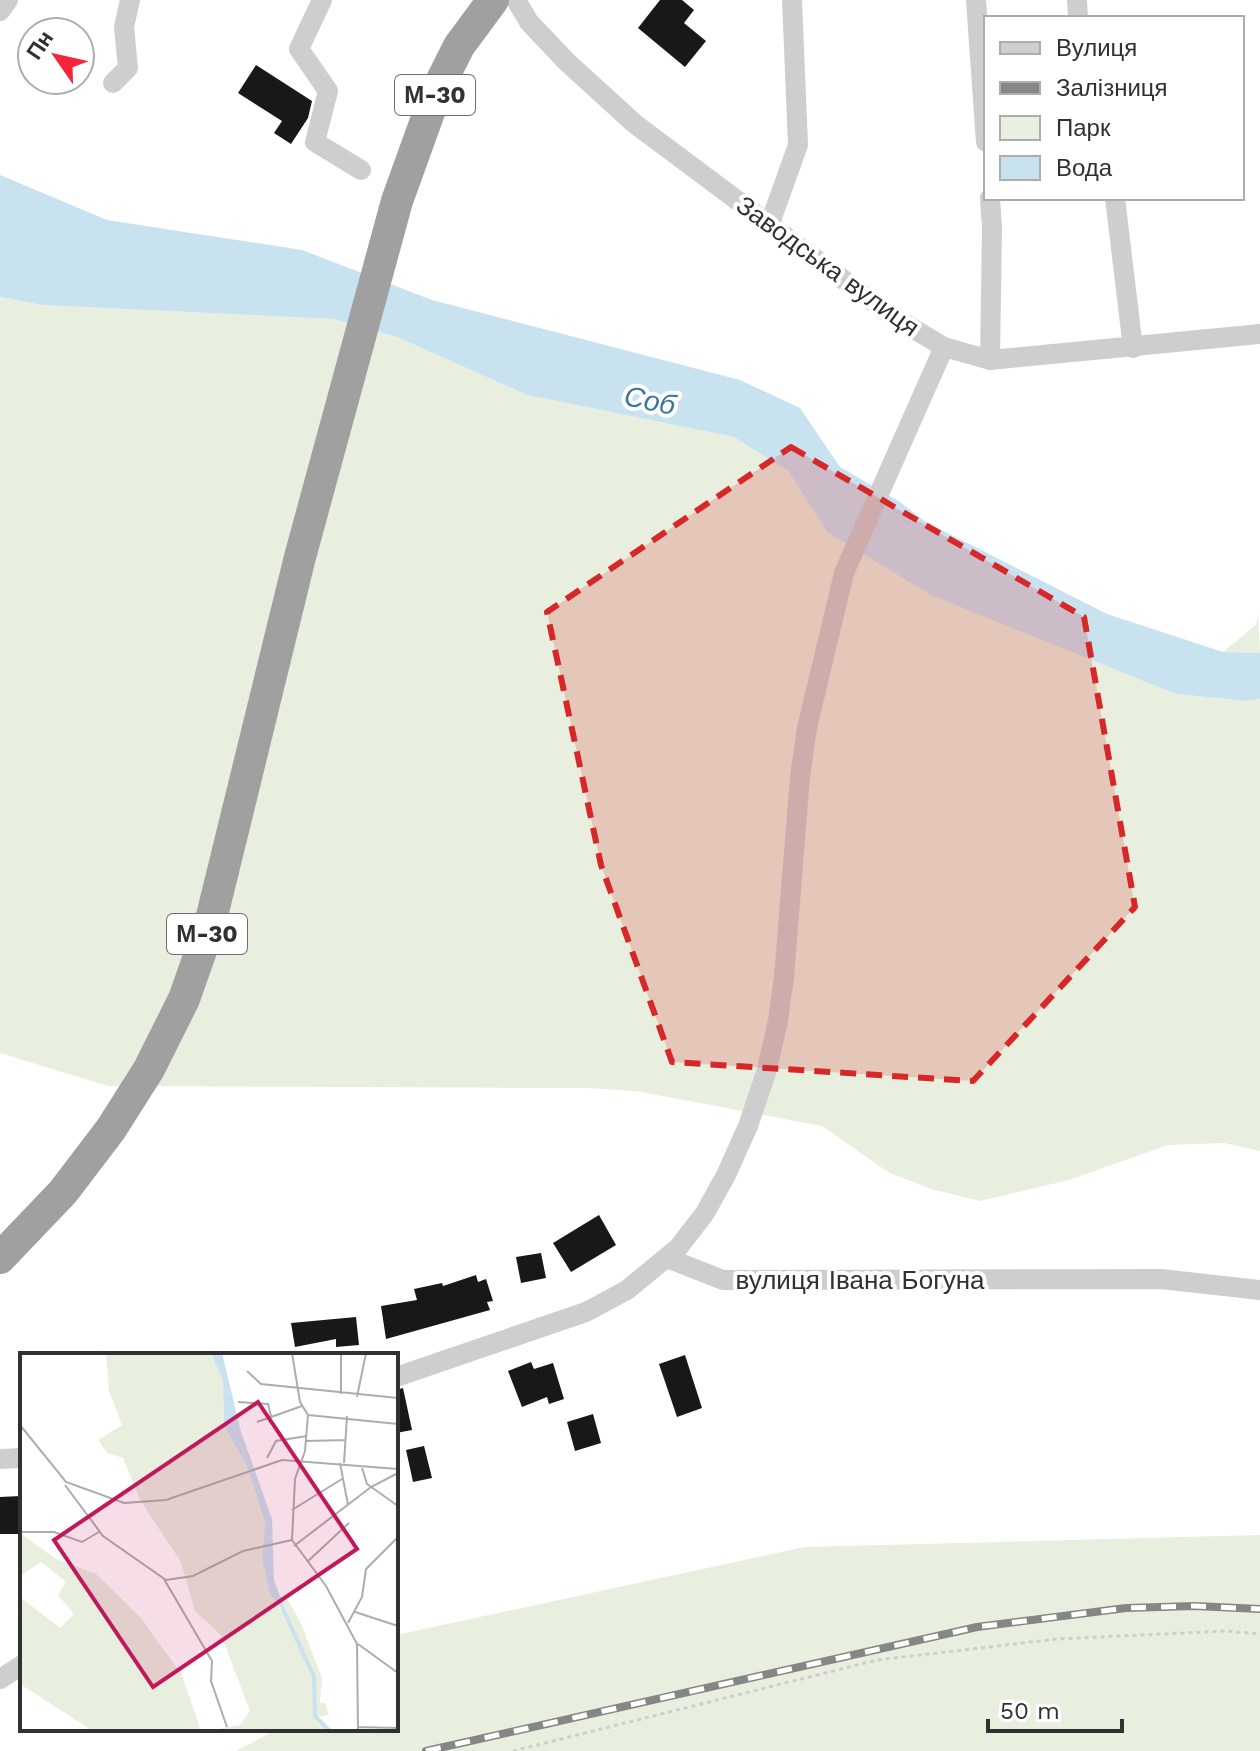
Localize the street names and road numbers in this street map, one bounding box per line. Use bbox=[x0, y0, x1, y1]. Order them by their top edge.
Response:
road number: М-30 bbox=[395, 75, 475, 115]
street label: Заводська вулиця bbox=[731, 190, 925, 342]
road number: М-30 bbox=[167, 914, 247, 954]
street label: вулиця Івана Богуна bbox=[736, 1265, 985, 1295]

